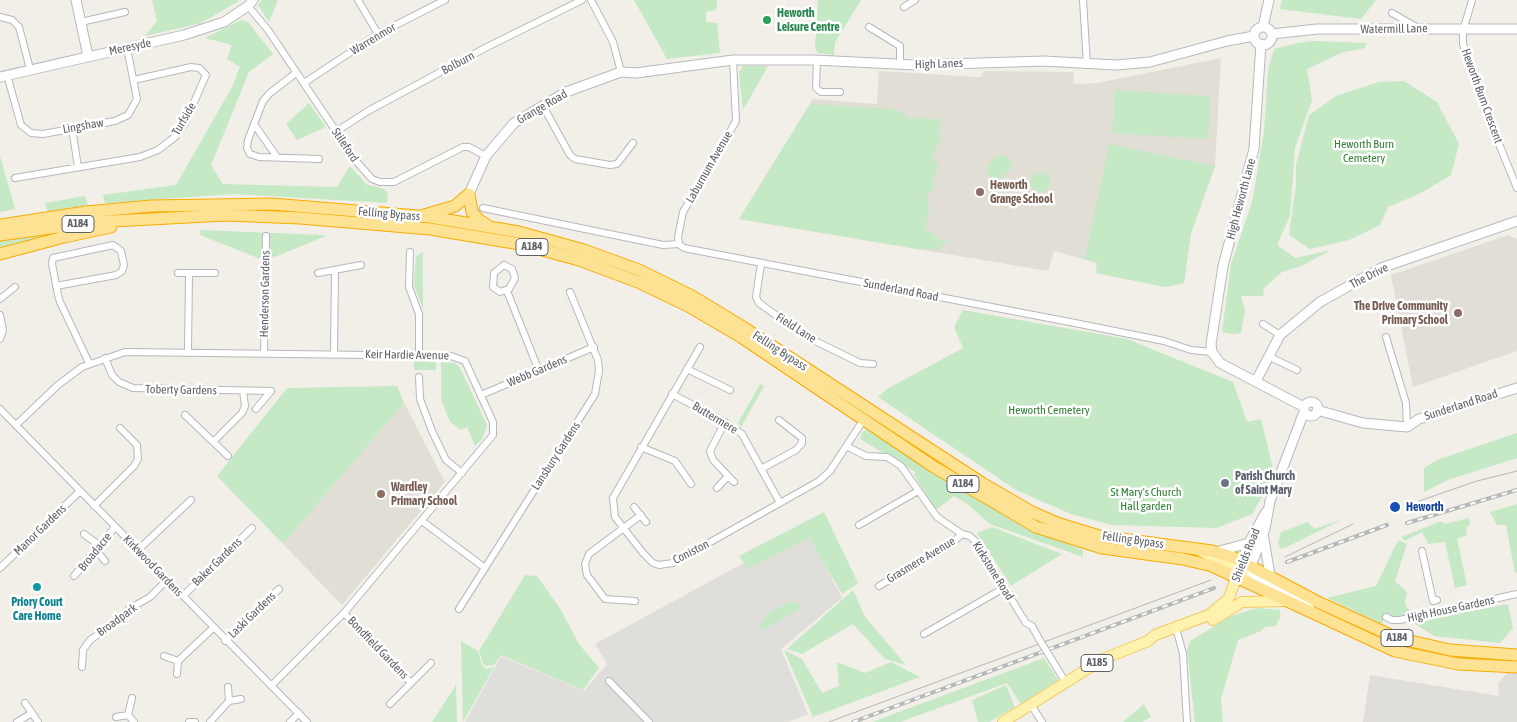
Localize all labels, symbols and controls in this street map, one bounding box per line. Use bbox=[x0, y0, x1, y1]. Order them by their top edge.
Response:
place label: Heworth Leisure Centre bbox=[777, 6, 840, 34]
marker: Heworth Leisure Centre bbox=[761, 14, 773, 26]
street label: Warrenmor bbox=[348, 20, 398, 58]
street label: Watermill Lane bbox=[1360, 21, 1428, 37]
street label: Meresyde bbox=[108, 36, 152, 58]
street label: Heworth Burn Crescent bbox=[1458, 47, 1506, 145]
street label: Bolburn bbox=[439, 48, 477, 78]
street label: High Lanes bbox=[915, 56, 963, 72]
street label: Grange Road bbox=[514, 87, 570, 127]
street label: Turfside bbox=[169, 100, 199, 138]
street label: Lingshaw bbox=[61, 115, 105, 137]
street label: Stileford bbox=[328, 125, 362, 165]
street label: Laburnum Avenue bbox=[683, 129, 735, 205]
park label: Heworth Burn Cemetery bbox=[1334, 137, 1394, 165]
street label: High Heworth Lane bbox=[1223, 157, 1259, 241]
place label: Heworth Grange School bbox=[990, 178, 1053, 206]
marker: Heworth Grange School bbox=[974, 186, 986, 198]
street label: Felling Bypass bbox=[357, 204, 421, 224]
road number: A184 bbox=[62, 215, 94, 232]
road number: A184 bbox=[516, 238, 548, 256]
street label: Henderson Gardens bbox=[257, 250, 273, 338]
street label: The Drive bbox=[1347, 260, 1391, 292]
street label: Sunderland Road bbox=[862, 276, 940, 304]
place label: The Drive Community Primary School bbox=[1354, 299, 1448, 327]
marker: The Drive Community Primary School bbox=[1452, 307, 1464, 319]
street label: Field Lane bbox=[773, 310, 819, 346]
street label: Felling Bypass bbox=[750, 328, 810, 374]
street label: Keir Hardie Avenue bbox=[365, 347, 449, 363]
street label: Webb Gardens bbox=[505, 352, 569, 390]
street label: Toberty Gardens bbox=[145, 382, 217, 398]
street label: Sunderland Road bbox=[1423, 386, 1499, 424]
street label: Buttermere bbox=[690, 399, 740, 437]
park label: Heworth Cemetery bbox=[1008, 403, 1090, 417]
street label: Lansbury Gardens bbox=[529, 419, 583, 493]
place label: Parish Church of Saint Mary bbox=[1235, 469, 1295, 497]
road number: A184 bbox=[947, 476, 979, 492]
marker: Parish Church of Saint Mary bbox=[1219, 477, 1231, 489]
place label: Wardley Primary School bbox=[391, 480, 457, 508]
park label: St Mary's Church Hall garden bbox=[1111, 485, 1181, 513]
marker: Wardley Primary School bbox=[375, 488, 387, 500]
marker: Heworth bbox=[1388, 500, 1402, 514]
place label: Heworth bbox=[1406, 500, 1444, 514]
street label: Manor Gardens bbox=[11, 502, 69, 558]
street label: Shields Road bbox=[1229, 526, 1263, 584]
street label: Felling Bypass bbox=[1101, 529, 1165, 551]
street label: Broadacre bbox=[75, 530, 115, 574]
street label: Kirkwood Gardens bbox=[120, 532, 186, 600]
street label: Grasmere Avenue bbox=[884, 534, 958, 586]
street label: Baker Gardens bbox=[189, 535, 245, 589]
street label: Coniston bbox=[671, 537, 711, 567]
street label: Kirkstone Road bbox=[969, 539, 1017, 603]
marker: Priory Court Care Home bbox=[31, 581, 43, 593]
street label: Laski Gardens bbox=[225, 589, 279, 641]
street label: High House Gardens bbox=[1406, 593, 1496, 625]
place label: Priory Court Care Home bbox=[11, 595, 63, 623]
street label: Broadpark bbox=[94, 601, 140, 639]
street label: Bondfield Gardens bbox=[345, 614, 411, 682]
road number: A184 bbox=[1381, 630, 1413, 646]
road number: A185 bbox=[1081, 654, 1113, 671]

